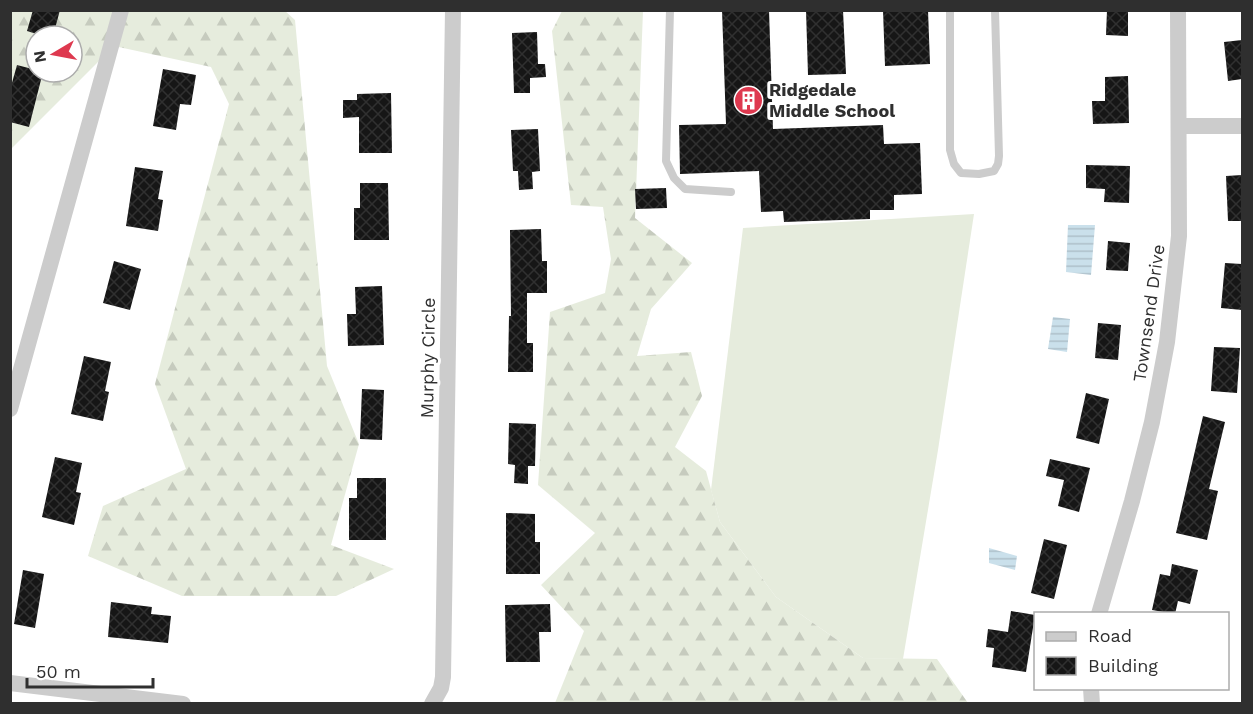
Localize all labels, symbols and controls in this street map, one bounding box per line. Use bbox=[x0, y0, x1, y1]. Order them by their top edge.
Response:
north arrow bbox=[24, 24, 84, 84]
text: N bbox=[29, 49, 50, 64]
place label: Ridgedale Middle School bbox=[769, 79, 895, 121]
building icon: Ridgedale Middle School bbox=[732, 84, 764, 116]
street label: Townsend Drive bbox=[1128, 243, 1169, 383]
street label: Murphy Circle bbox=[416, 297, 439, 419]
legend bbox=[1034, 612, 1229, 690]
text: Road bbox=[1088, 625, 1132, 646]
scale bar bbox=[27, 651, 153, 689]
text: Building bbox=[1088, 655, 1158, 676]
text: 50 m bbox=[36, 661, 81, 682]

